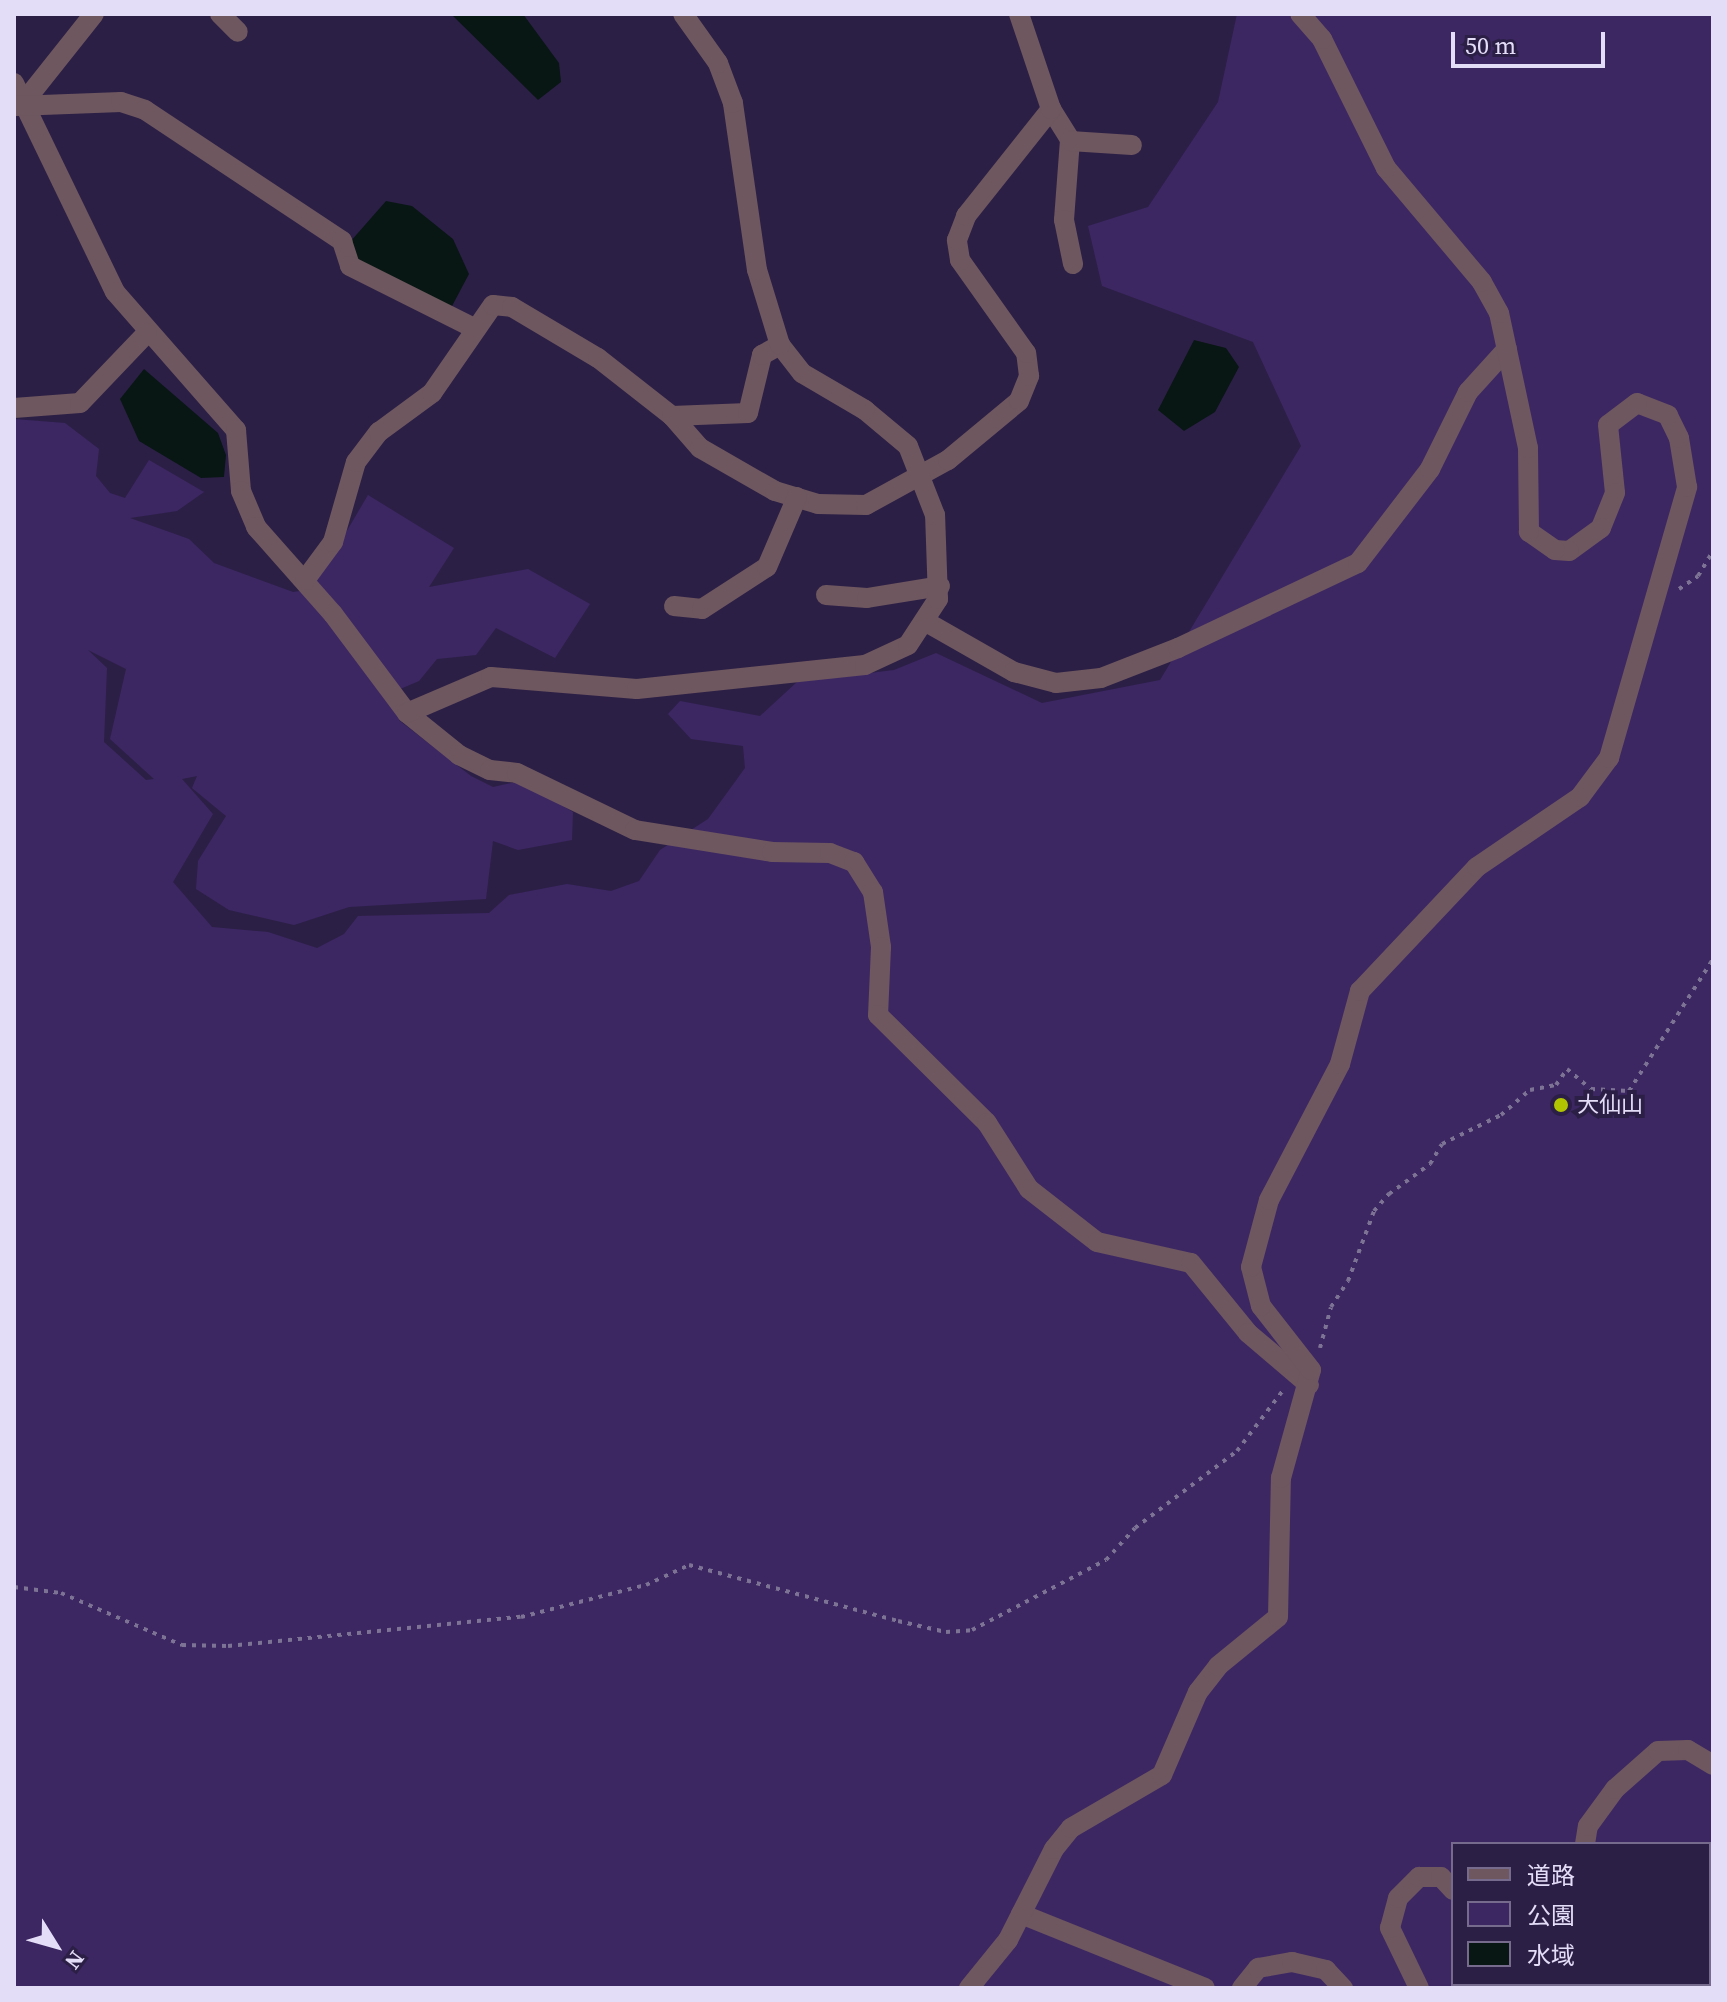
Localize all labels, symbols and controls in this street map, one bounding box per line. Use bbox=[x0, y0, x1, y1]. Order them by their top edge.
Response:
scale bar bbox=[1455, 16, 1609, 66]
text: 50 m bbox=[1465, 29, 1516, 62]
place label: 大仙山 bbox=[1577, 1092, 1643, 1118]
marker: 大仙山 bbox=[1552, 1096, 1570, 1114]
legend bbox=[1451, 1842, 1711, 1986]
text: 道路 bbox=[1527, 1859, 1575, 1892]
text: 公園 bbox=[1527, 1899, 1575, 1932]
north arrow bbox=[16, 1906, 96, 1986]
text: 水域 bbox=[1527, 1939, 1575, 1972]
text: N bbox=[58, 1945, 92, 1976]

